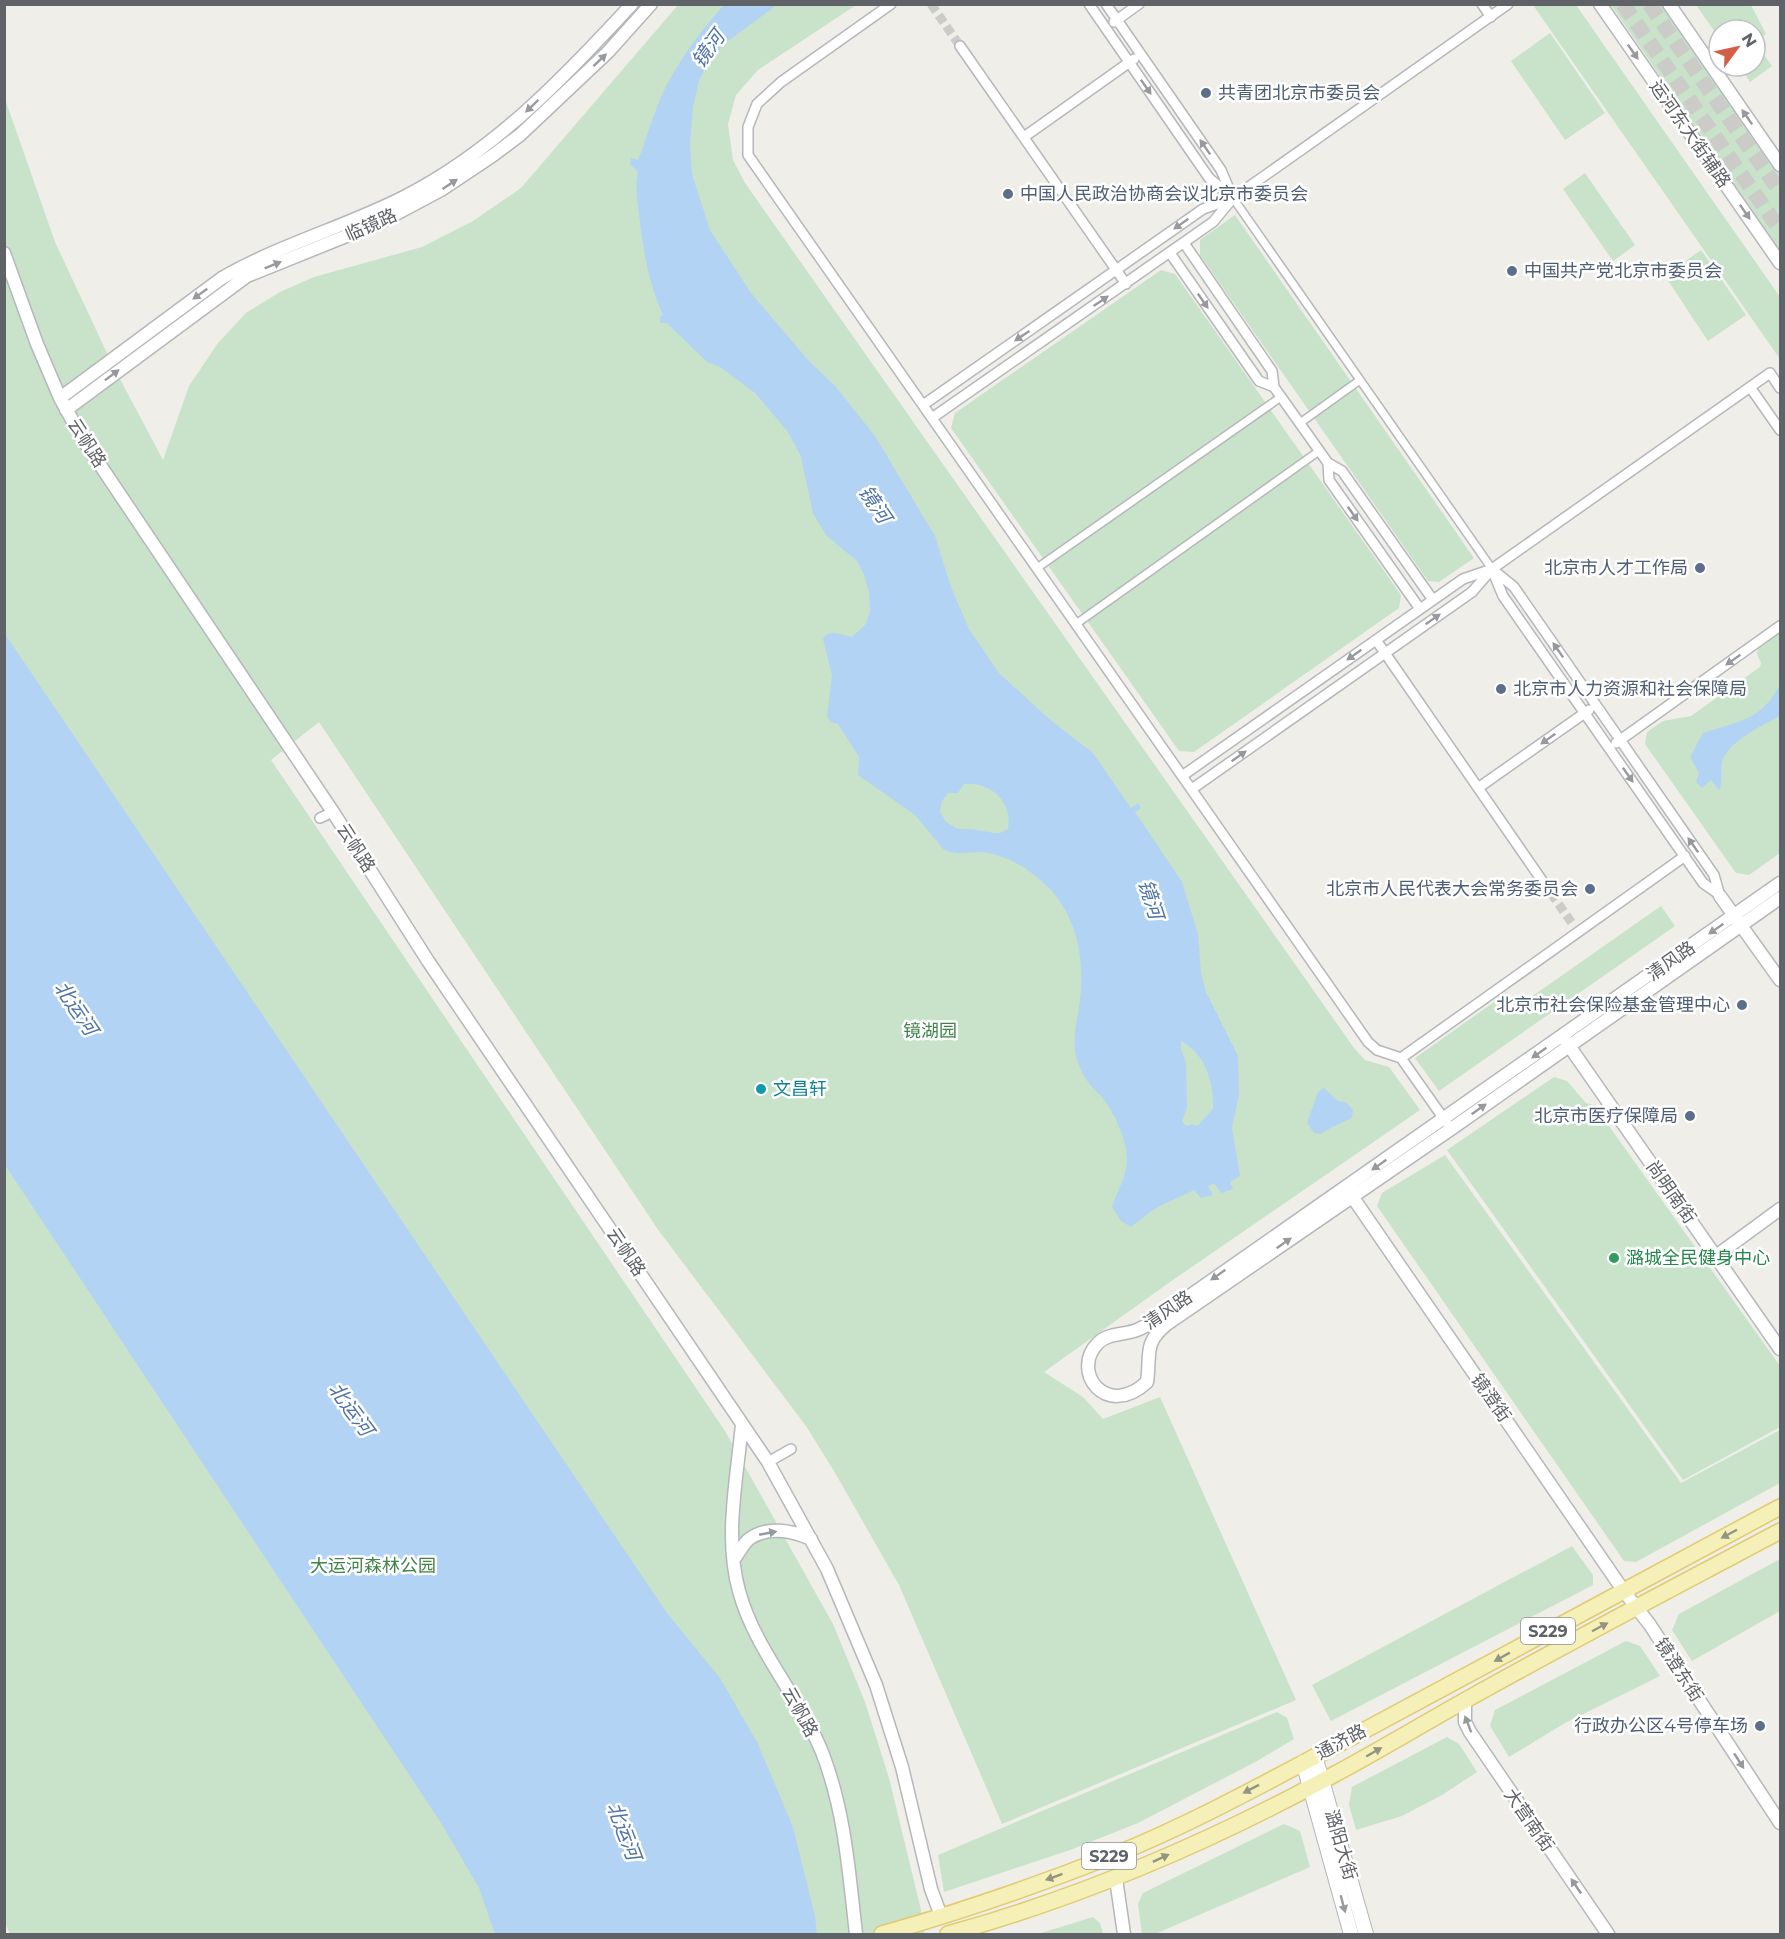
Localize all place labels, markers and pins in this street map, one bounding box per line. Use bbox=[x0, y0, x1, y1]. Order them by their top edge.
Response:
place label: 共青团北京市委员会 bbox=[1218, 82, 1380, 104]
marker: 共青团北京市委员会 bbox=[1199, 86, 1213, 100]
place label: 中国人民政治协商会议北京市委员会 bbox=[1020, 183, 1308, 205]
marker: 中国人民政治协商会议北京市委员会 bbox=[1001, 187, 1015, 201]
place label: 中国共产党北京市委员会 bbox=[1524, 260, 1722, 282]
marker: 中国共产党北京市委员会 bbox=[1505, 264, 1519, 278]
place label: 北京市人才工作局 bbox=[1544, 557, 1688, 579]
marker: 北京市人才工作局 bbox=[1693, 561, 1707, 575]
place label: 北京市人力资源和社会保障局 bbox=[1513, 678, 1747, 700]
marker: 北京市人力资源和社会保障局 bbox=[1494, 682, 1508, 696]
place label: 北京市人民代表大会常务委员会 bbox=[1326, 878, 1578, 900]
marker: 北京市人民代表大会常务委员会 bbox=[1583, 882, 1597, 896]
place label: 北京市社会保险基金管理中心 bbox=[1496, 994, 1730, 1016]
marker: 北京市社会保险基金管理中心 bbox=[1735, 998, 1749, 1012]
place label: 文昌轩 bbox=[773, 1078, 827, 1100]
marker: 文昌轩 bbox=[754, 1082, 768, 1096]
place label: 北京市医疗保障局 bbox=[1534, 1105, 1678, 1127]
marker: 北京市医疗保障局 bbox=[1683, 1109, 1697, 1123]
place label: 潞城全民健身中心 bbox=[1626, 1247, 1770, 1269]
marker: 潞城全民健身中心 bbox=[1607, 1251, 1621, 1265]
place label: 行政办公区4号停车场 bbox=[1574, 1715, 1748, 1737]
marker: 行政办公区4号停车场 bbox=[1753, 1719, 1767, 1733]

